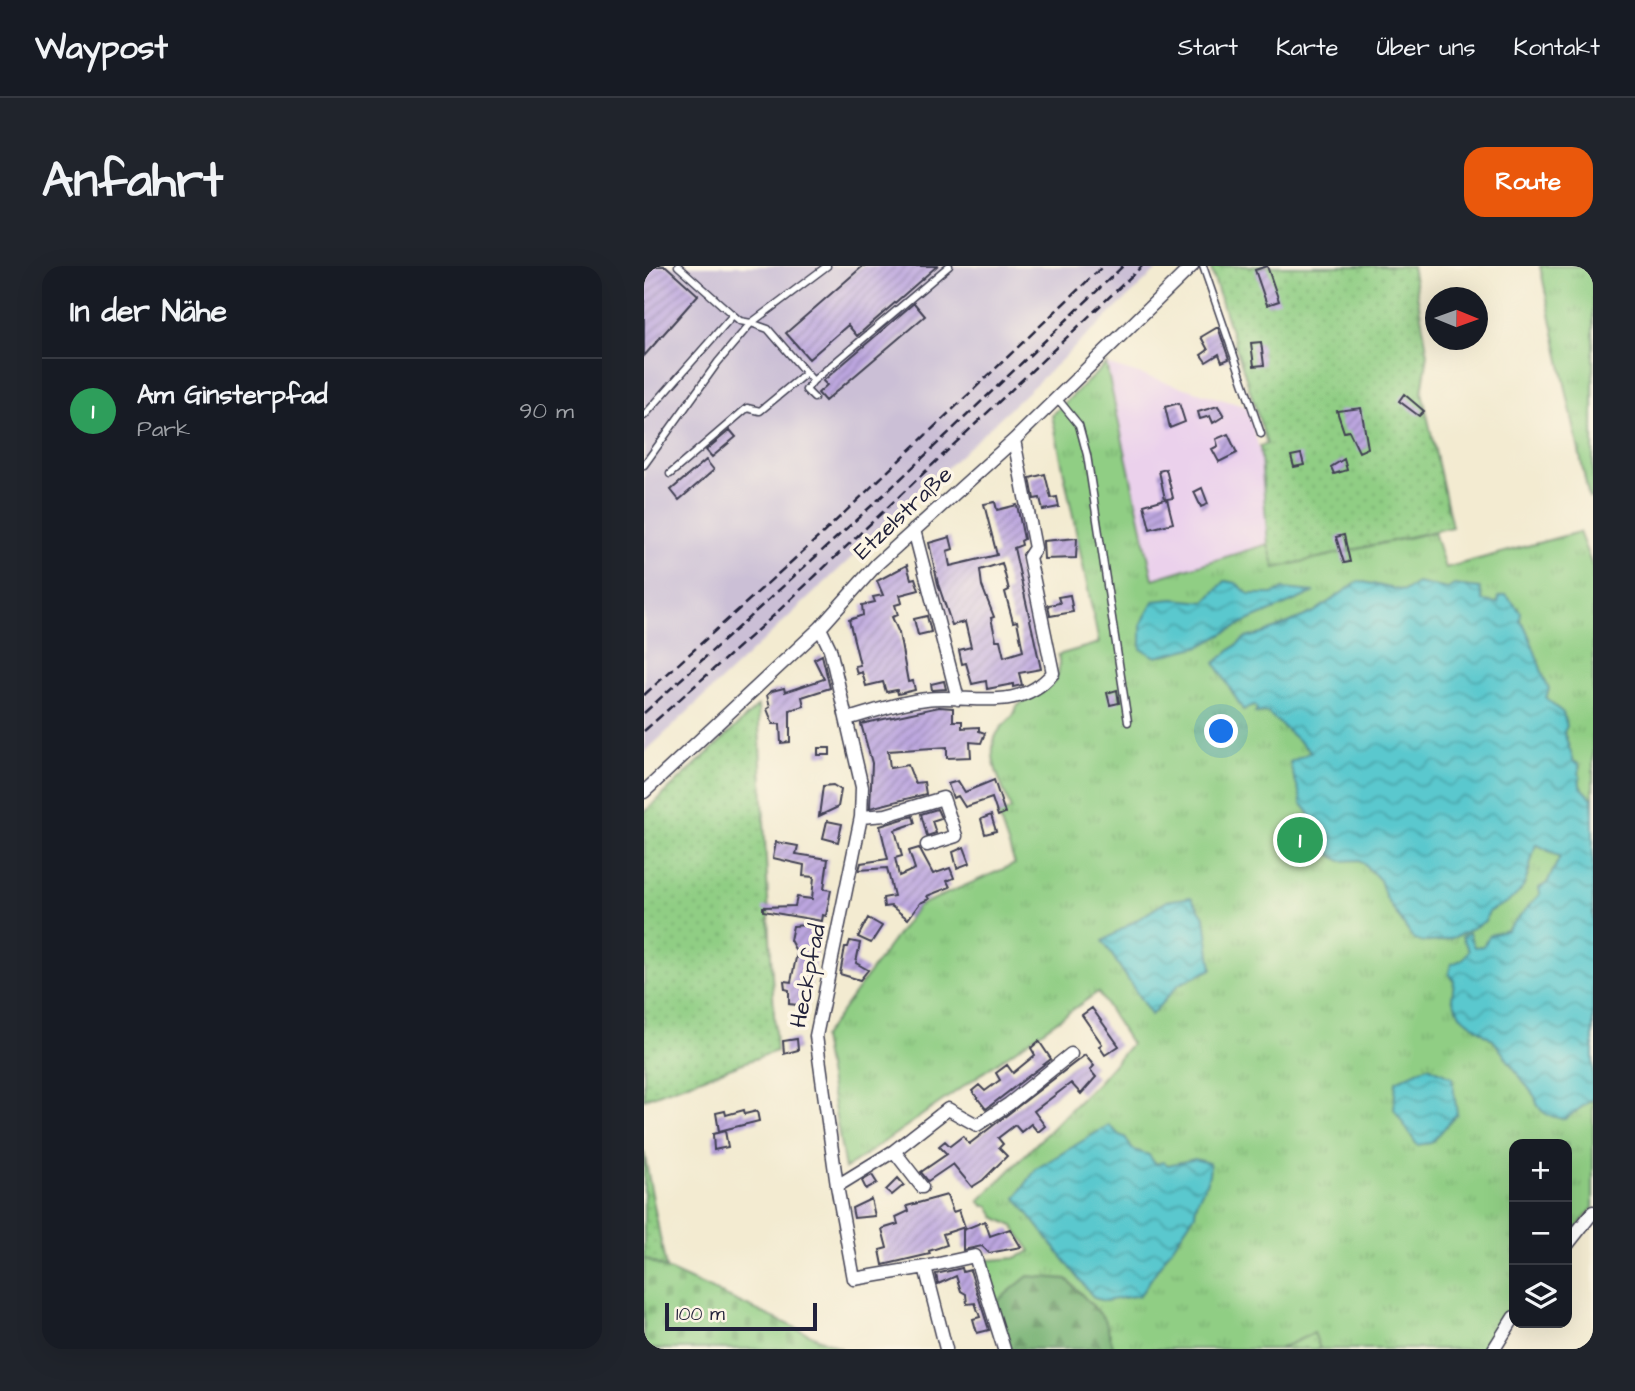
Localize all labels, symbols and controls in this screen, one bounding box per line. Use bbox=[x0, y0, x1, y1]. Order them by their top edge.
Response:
text: Waypost bbox=[35, 25, 168, 71]
text: Start bbox=[1178, 31, 1238, 65]
text: Karte bbox=[1276, 31, 1339, 65]
text: Über uns bbox=[1377, 31, 1476, 65]
text: Kontakt bbox=[1514, 31, 1600, 65]
button: Route bbox=[1464, 147, 1593, 217]
text: Anfahrt bbox=[42, 148, 223, 216]
north arrow bbox=[1425, 287, 1488, 350]
text: In der Nähe bbox=[70, 291, 227, 333]
text: Am Ginsterpfad bbox=[137, 377, 328, 413]
text: 1 bbox=[92, 395, 94, 427]
text: 90 m bbox=[519, 395, 574, 427]
text: Park bbox=[137, 413, 190, 445]
street label: Etzelstraße bbox=[847, 459, 959, 567]
your location bbox=[1204, 714, 1238, 748]
pin: 1 bbox=[1277, 814, 1323, 866]
street label: Heckpfad bbox=[782, 921, 834, 1031]
map controls bbox=[1509, 1139, 1572, 1328]
button: + bbox=[1509, 1139, 1572, 1202]
button: − bbox=[1509, 1202, 1572, 1265]
button: layers bbox=[1509, 1265, 1572, 1328]
scale bar bbox=[665, 1300, 817, 1332]
text: 100 m bbox=[676, 1301, 725, 1328]

